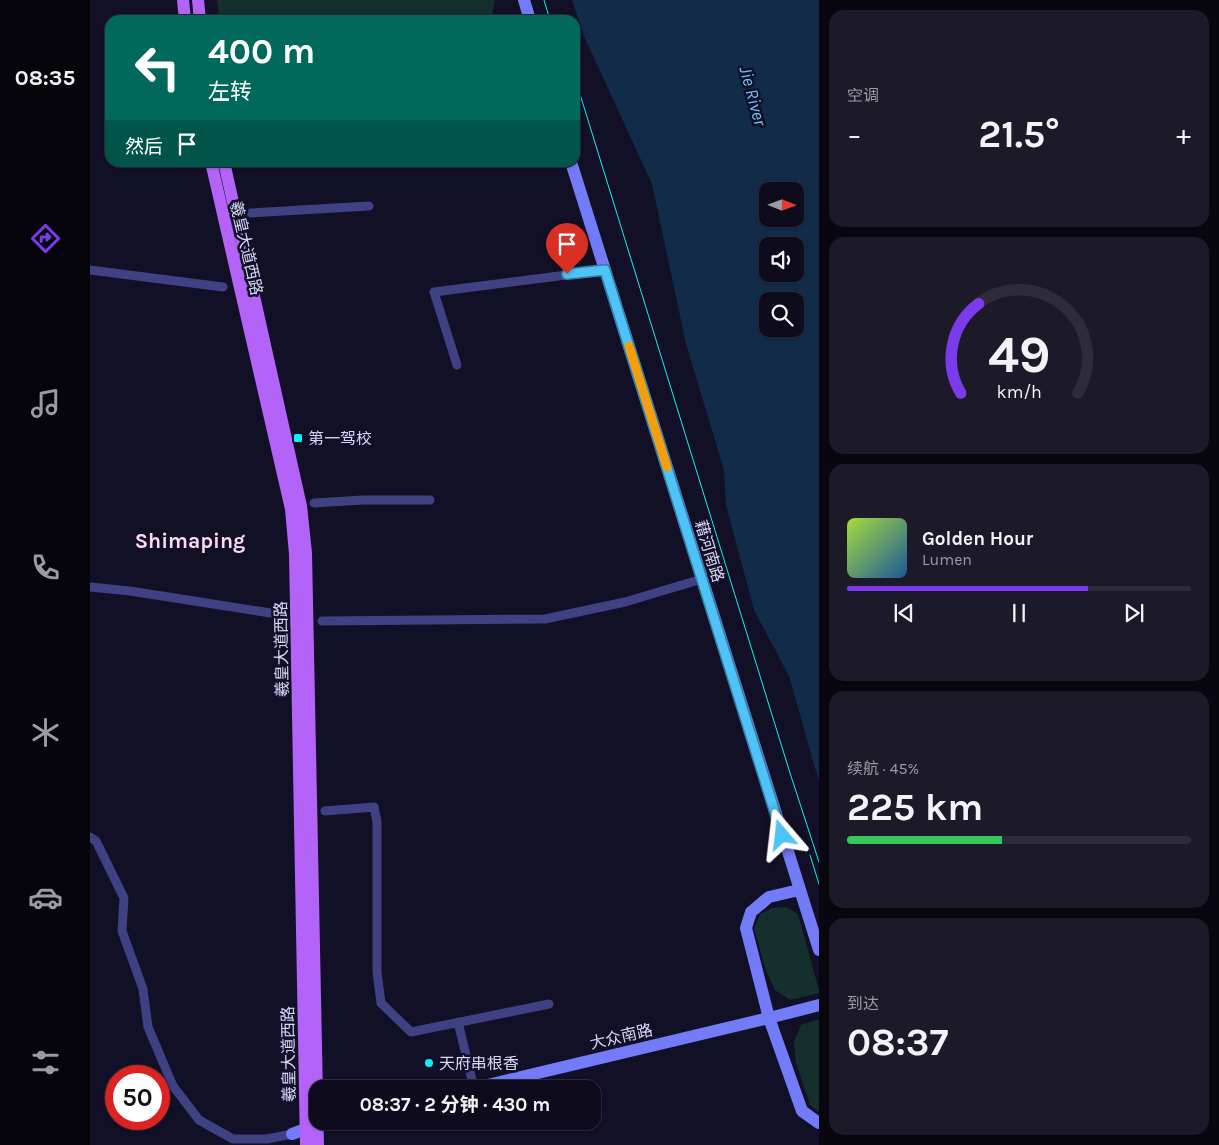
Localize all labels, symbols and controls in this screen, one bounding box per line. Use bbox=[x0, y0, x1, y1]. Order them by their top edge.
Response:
text: 400 m bbox=[208, 31, 315, 72]
icon: left bbox=[125, 35, 190, 100]
water label: Jie River bbox=[734, 64, 772, 129]
text: 08:35 bbox=[15, 65, 75, 91]
text: 左转 bbox=[208, 79, 252, 105]
text: 空调 bbox=[847, 86, 879, 105]
text: 21.5° bbox=[978, 112, 1060, 157]
text: − bbox=[847, 118, 862, 151]
text: + bbox=[1176, 118, 1191, 151]
icon: arrive bbox=[173, 130, 201, 158]
text: 然后 bbox=[125, 136, 163, 158]
north arrow bbox=[759, 182, 804, 228]
map controls bbox=[759, 182, 804, 337]
street label: 羲皇大道西路 bbox=[226, 199, 267, 297]
icon: directions bbox=[28, 221, 63, 256]
pin bbox=[546, 223, 588, 274]
icon: arrive bbox=[553, 230, 581, 258]
button: sound bbox=[759, 237, 804, 282]
button: search bbox=[759, 292, 804, 337]
text: 49 bbox=[988, 324, 1050, 385]
text: km/h bbox=[996, 382, 1042, 403]
icon: music bbox=[28, 386, 63, 421]
place label: 第一驾校 bbox=[308, 429, 372, 448]
marker: 第一驾校 bbox=[292, 432, 304, 444]
street label: 藉河南路 bbox=[691, 518, 728, 585]
text: Golden Hour bbox=[922, 528, 1033, 550]
district label: Shimaping bbox=[135, 529, 245, 553]
icon: phone bbox=[28, 550, 63, 585]
text: Lumen bbox=[922, 550, 972, 569]
icon: previous bbox=[890, 599, 918, 627]
icon: pause bbox=[1005, 599, 1033, 627]
icon: next bbox=[1120, 599, 1148, 627]
street label: 羲皇大道西路 bbox=[271, 601, 292, 697]
icon: climate bbox=[28, 715, 63, 750]
text: 续航 · 45% bbox=[847, 759, 919, 778]
text: 225 km bbox=[847, 785, 983, 830]
position arrow bbox=[755, 808, 807, 860]
icon: car bbox=[28, 880, 63, 915]
text: 到达 bbox=[847, 994, 879, 1013]
street label: 羲皇大道西路 bbox=[278, 1006, 299, 1102]
street label: 大众南路 bbox=[588, 1020, 654, 1053]
text: 08:37 bbox=[847, 1020, 948, 1065]
icon: filters bbox=[28, 1045, 63, 1080]
place label: 天府串根香 bbox=[439, 1054, 519, 1073]
marker: 天府串根香 bbox=[423, 1057, 435, 1069]
speed limit sign: 50 bbox=[105, 1065, 170, 1130]
text: 08:37 · 2 分钟 · 430 m bbox=[360, 1094, 550, 1116]

